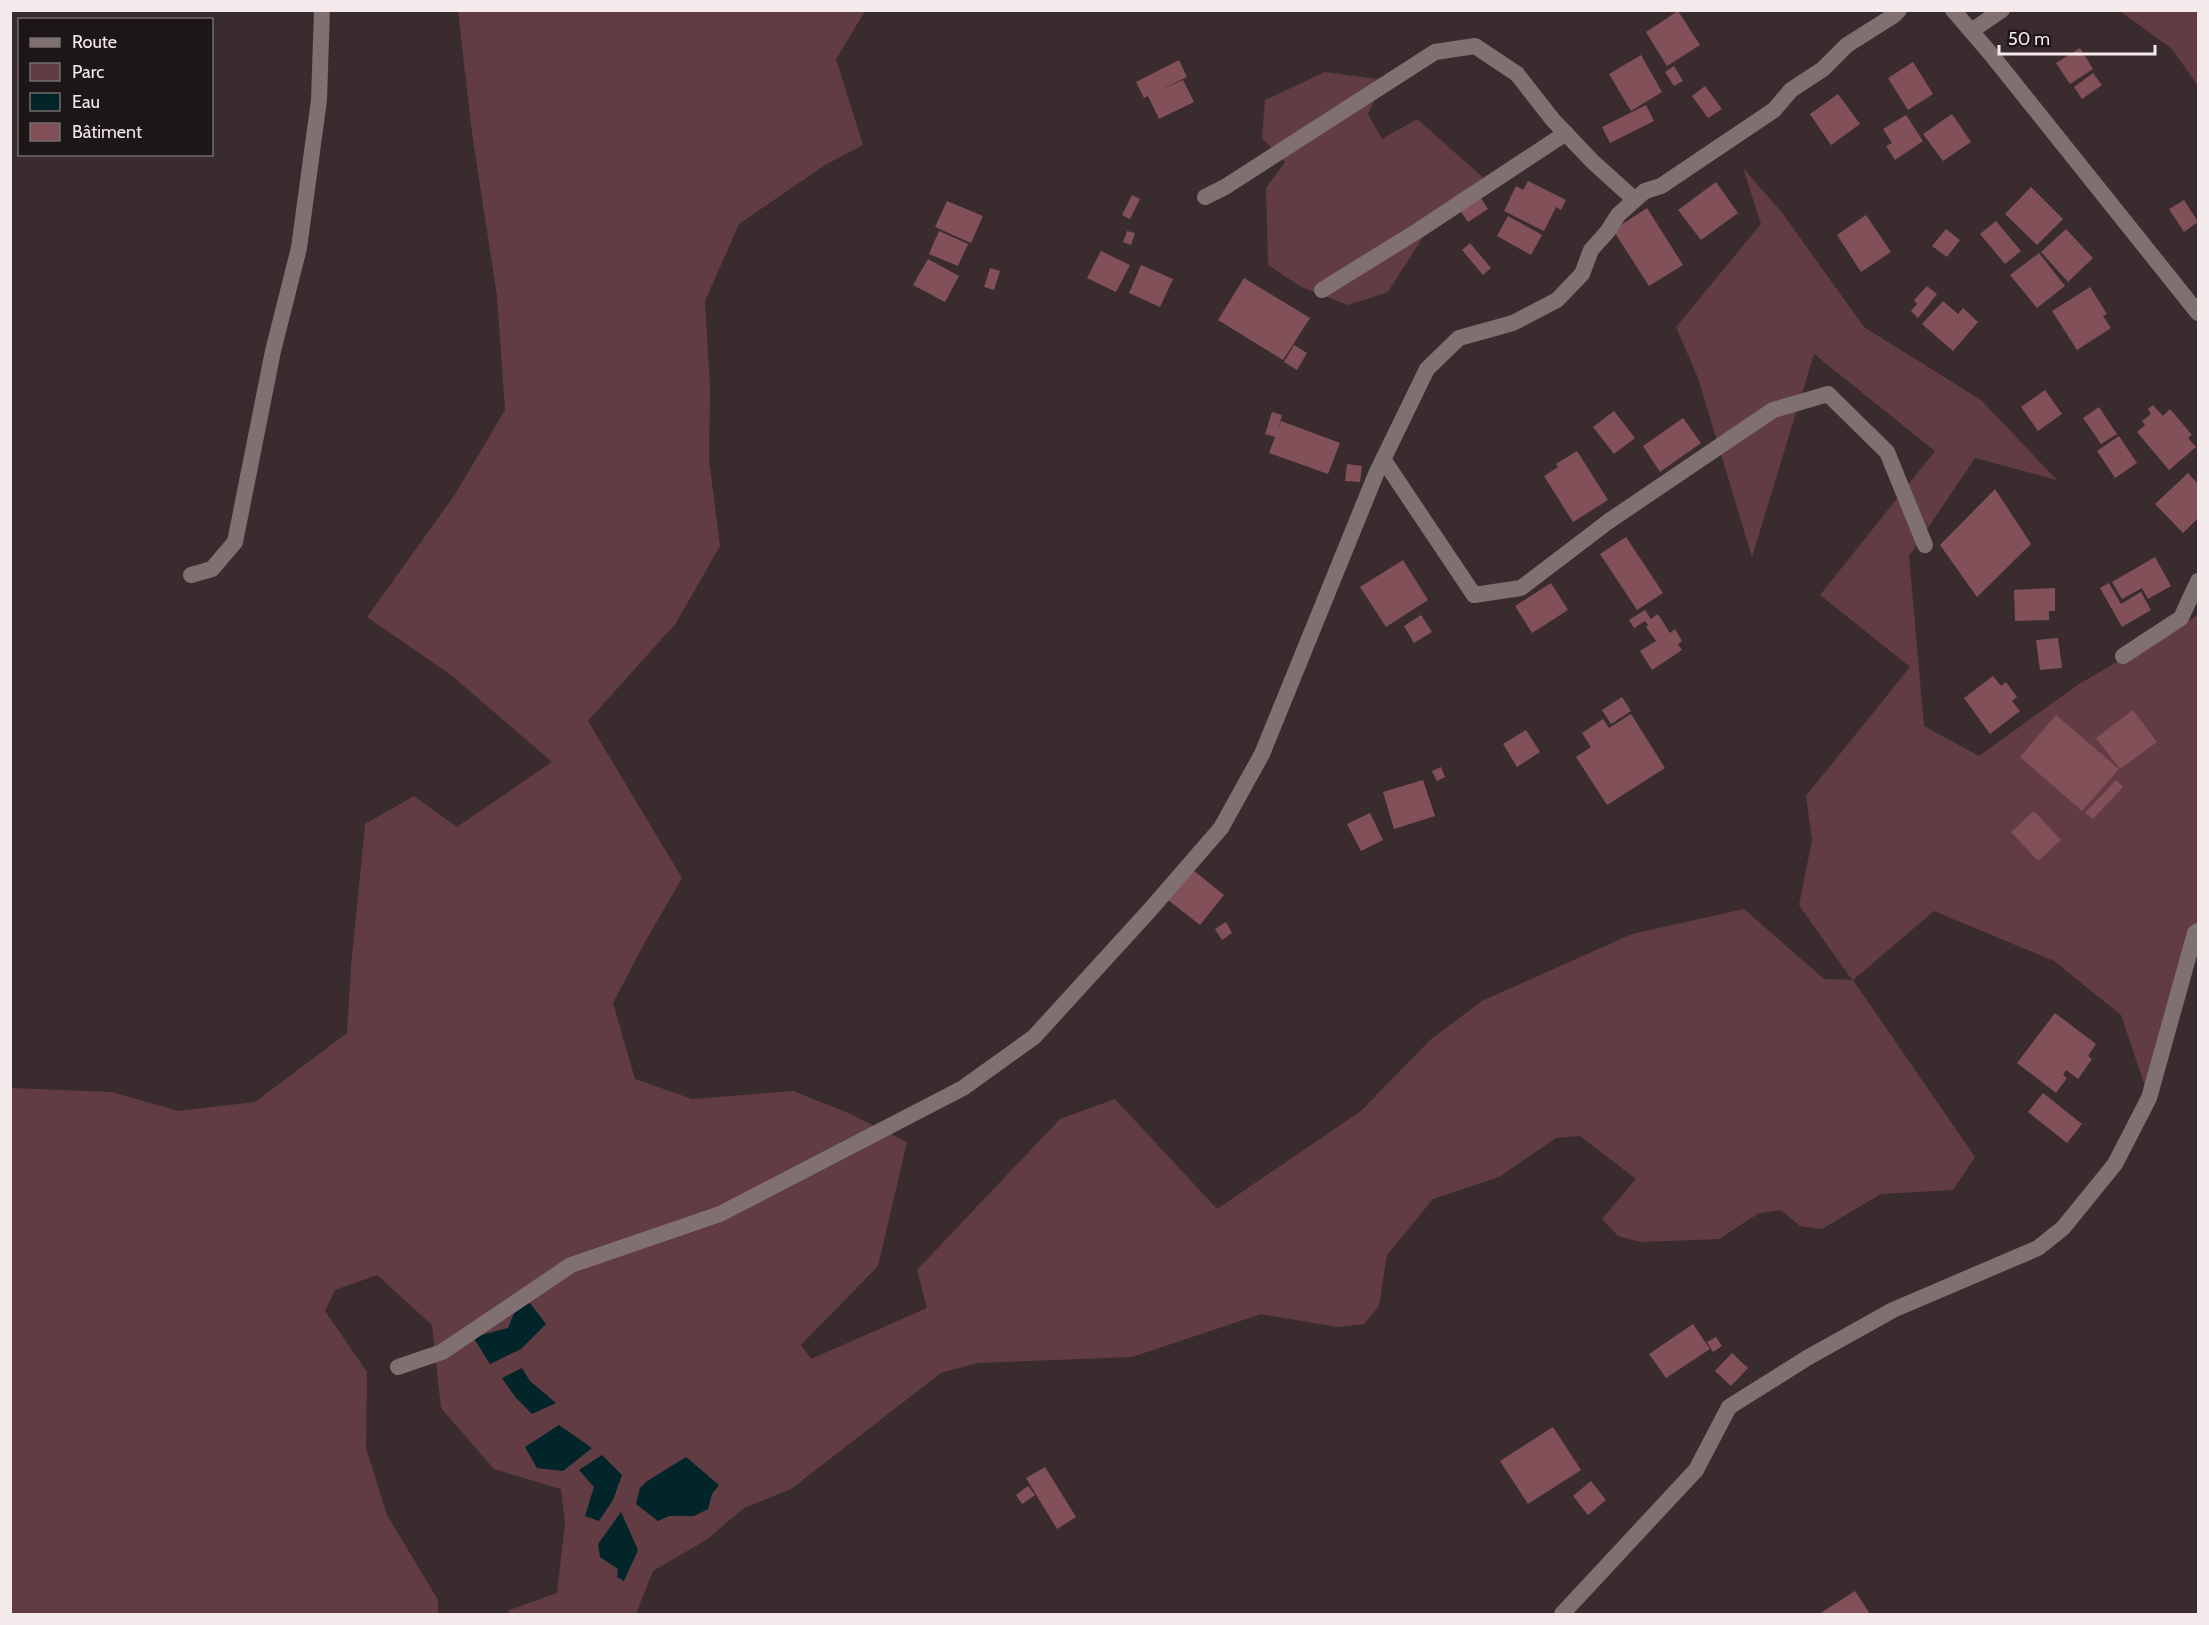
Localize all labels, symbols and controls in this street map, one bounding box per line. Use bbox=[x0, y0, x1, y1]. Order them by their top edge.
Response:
legend bbox=[18, 18, 213, 156]
scale bar bbox=[1999, 18, 2155, 56]
text: 50 m bbox=[2008, 28, 2050, 50]
text: Route bbox=[72, 31, 117, 53]
text: Parc bbox=[72, 61, 104, 83]
text: Eau bbox=[72, 91, 100, 113]
text: Bâtiment bbox=[72, 121, 142, 143]

